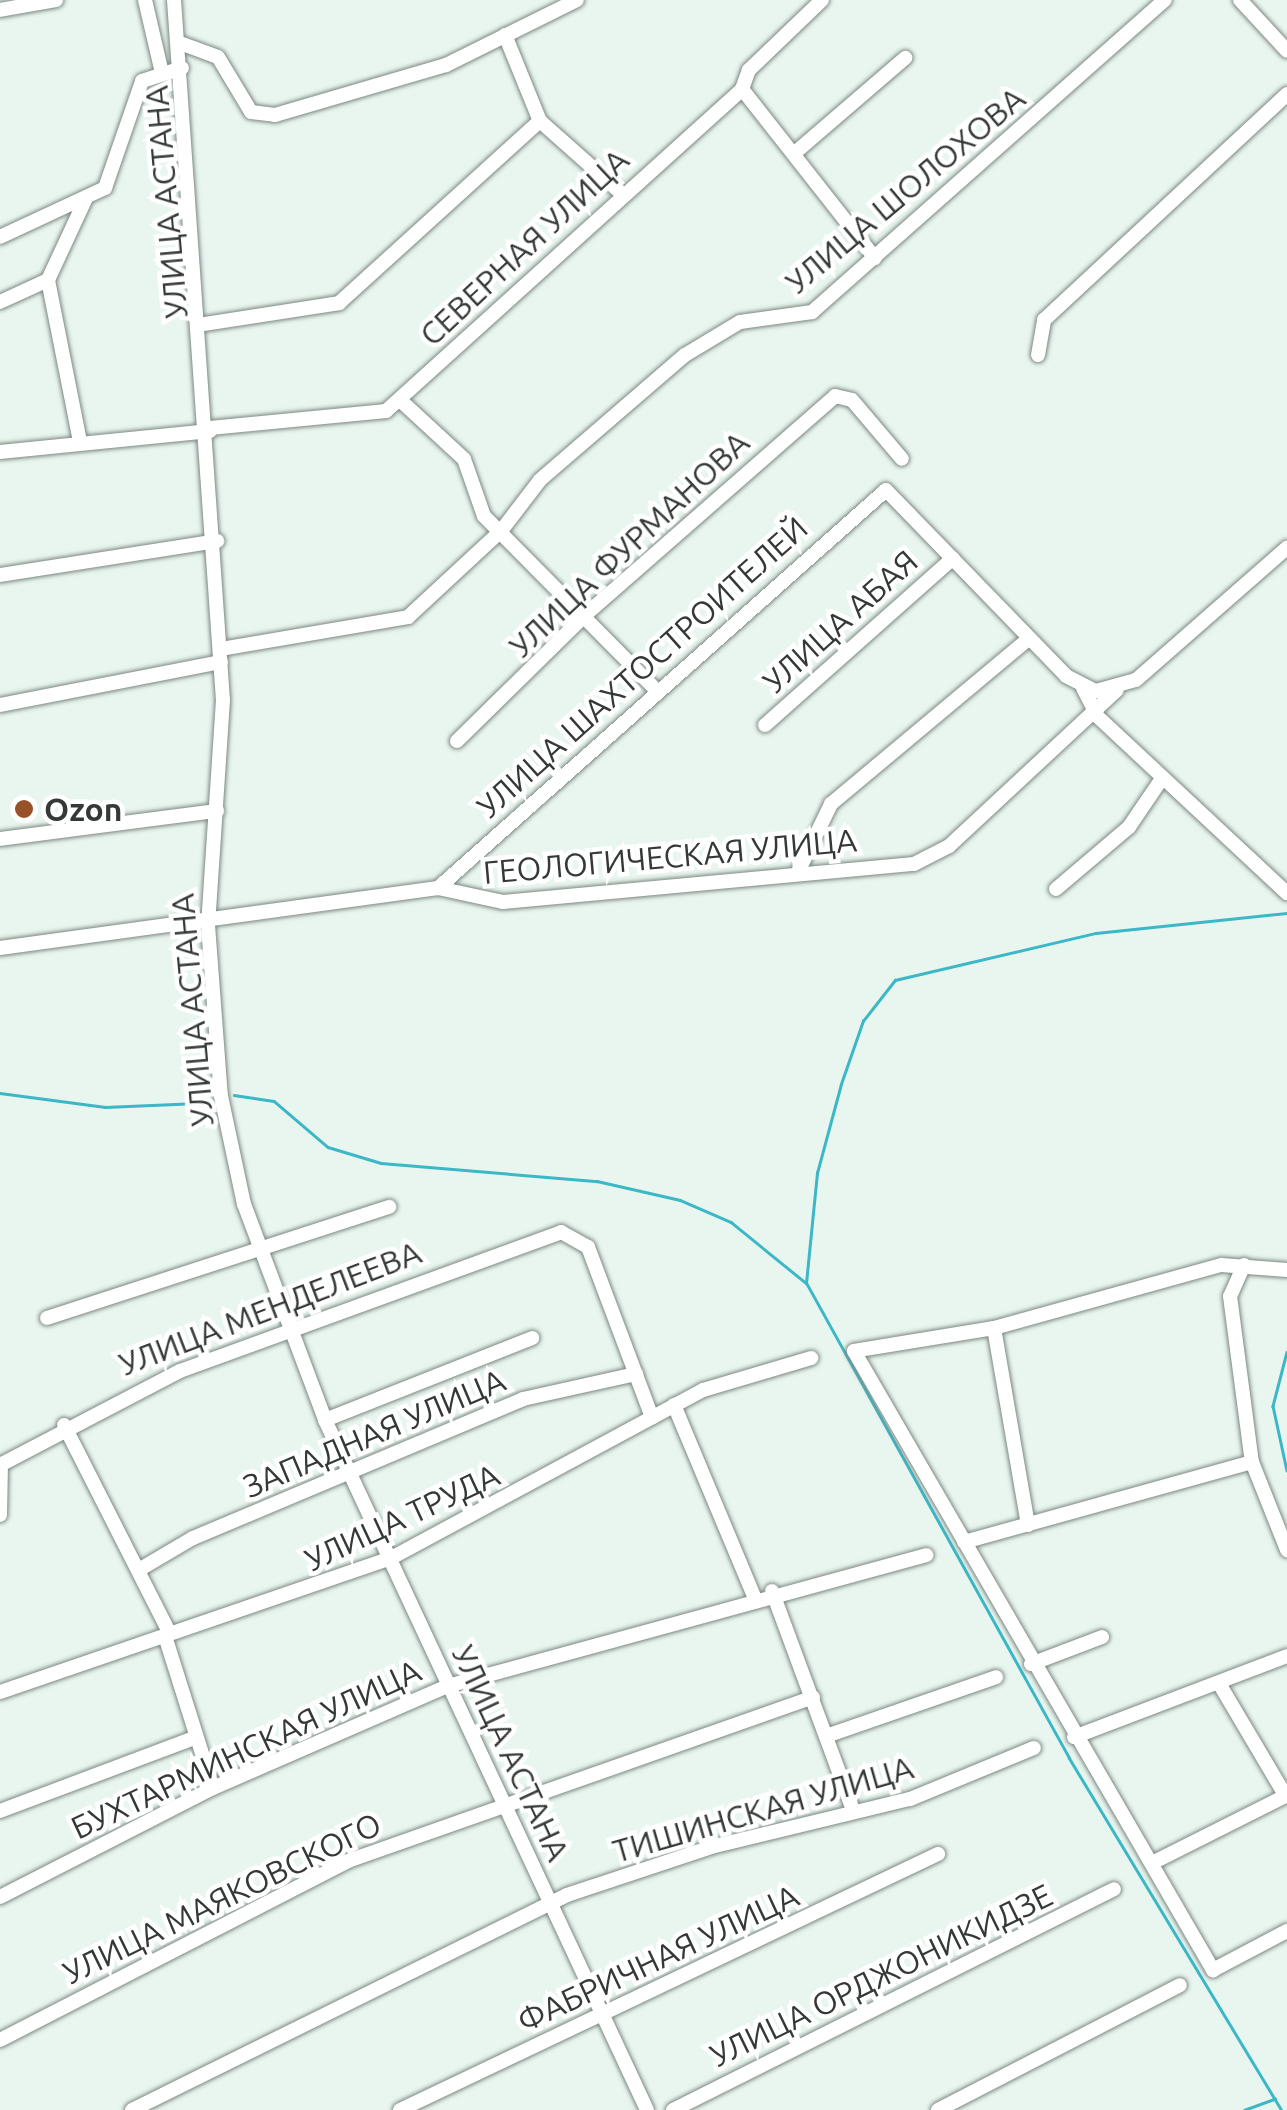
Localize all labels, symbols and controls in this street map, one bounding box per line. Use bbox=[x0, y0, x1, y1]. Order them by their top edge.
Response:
street label: УЛИЦА ШОЛОХОВА bbox=[778, 79, 1032, 301]
street label: УЛИЦА АСТАНА bbox=[137, 84, 195, 320]
street label: СЕВЕРНАЯ УЛИЦА bbox=[412, 140, 636, 354]
street label: УЛИЦА ФУРМАНОВА bbox=[501, 423, 757, 665]
street label: УЛИЦА ШАХТОСТРОИТЕЛЕЙ bbox=[469, 508, 815, 826]
street label: УЛИЦА АБАЯ bbox=[755, 542, 925, 700]
place label: Ozon bbox=[44, 790, 122, 828]
marker: Ozon bbox=[13, 798, 35, 820]
street label: ГЕОЛОГИЧЕСКАЯ УЛИЦА bbox=[482, 821, 858, 891]
street label: УЛИЦА АСТАНА bbox=[163, 892, 221, 1128]
street label: УЛИЦА МЕНДЕЛЕЕВА bbox=[114, 1233, 426, 1383]
street label: ЗАПАДНАЯ УЛИЦА bbox=[237, 1360, 511, 1506]
street label: УЛИЦА ТРУДА bbox=[299, 1455, 505, 1579]
street label: УЛИЦА АСТАНА bbox=[444, 1639, 578, 1867]
street label: БУХТАРМИНСКАЯ УЛИЦА bbox=[65, 1651, 427, 1847]
street label: ТИШИНСКАЯ УЛИЦА bbox=[608, 1748, 918, 1870]
street label: УЛИЦА МАЯКОВСКОГО bbox=[57, 1804, 387, 1992]
street label: УЛИЦА ОРДЖОНИКИДЗЕ bbox=[704, 1875, 1058, 2075]
street label: ФАБРИЧНАЯ УЛИЦА bbox=[511, 1876, 805, 2040]

